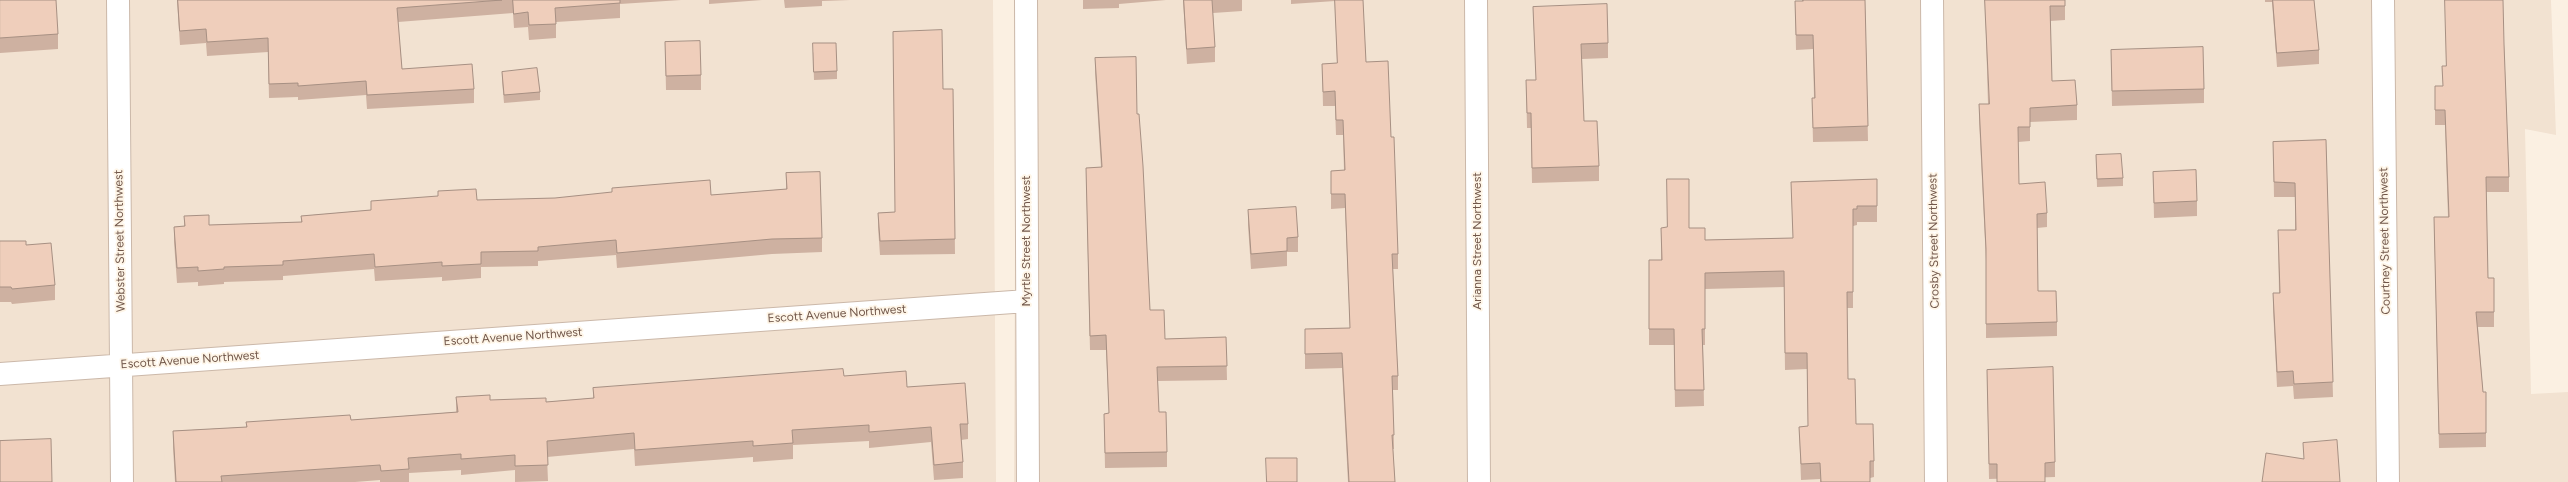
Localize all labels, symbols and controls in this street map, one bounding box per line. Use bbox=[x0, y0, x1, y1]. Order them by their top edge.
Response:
street label: Courtney Street Northwest bbox=[2377, 167, 2393, 315]
street label: Webster Street Northwest bbox=[112, 170, 128, 312]
street label: Arianna Street Northwest bbox=[1470, 172, 1484, 310]
street label: Crosby Street Northwest bbox=[1926, 173, 1942, 309]
street label: Myrtle Street Northwest bbox=[1019, 175, 1033, 307]
street label: Escott Avenue Northwest bbox=[767, 302, 907, 326]
street label: Escott Avenue Northwest bbox=[443, 325, 583, 349]
street label: Escott Avenue Northwest bbox=[120, 348, 260, 372]

